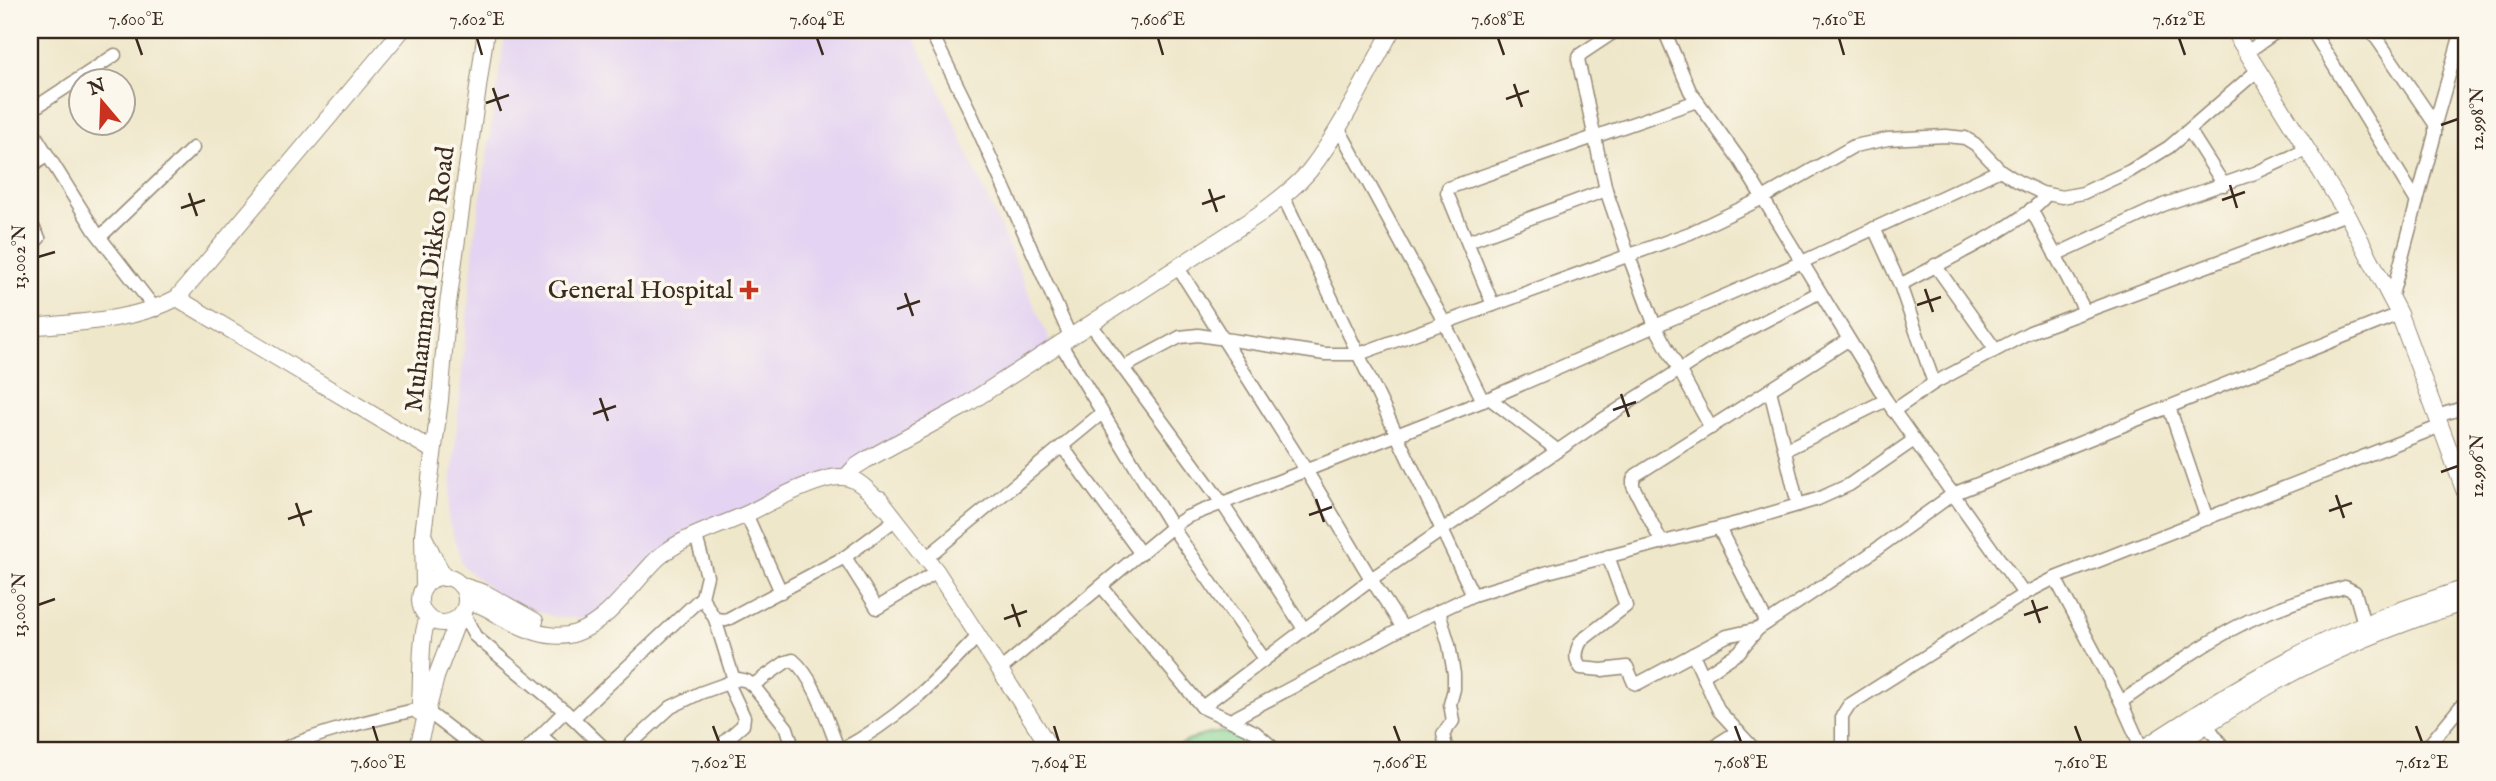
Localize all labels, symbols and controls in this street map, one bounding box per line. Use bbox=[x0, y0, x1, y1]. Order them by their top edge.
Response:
text: 7.600°E bbox=[108, 9, 164, 32]
text: 7.602°E bbox=[449, 9, 505, 32]
text: 7.604°E bbox=[789, 9, 845, 32]
text: 7.606°E bbox=[1131, 9, 1185, 32]
text: 7.608°E bbox=[1471, 9, 1525, 32]
text: 7.610°E bbox=[1812, 9, 1866, 32]
text: 7.612°E bbox=[2152, 9, 2206, 32]
north arrow bbox=[66, 66, 136, 136]
text: N bbox=[84, 74, 109, 102]
text: 12.998°N bbox=[2467, 87, 2490, 151]
street label: Muhammad Dikko Road bbox=[397, 144, 463, 414]
text: 13.002°N bbox=[9, 224, 32, 289]
place label: General Hospital bbox=[548, 274, 734, 307]
marker: General Hospital bbox=[739, 280, 759, 300]
text: 12.996°N bbox=[2467, 434, 2490, 498]
text: 13.000°N bbox=[9, 572, 32, 638]
text: 7.600°E bbox=[350, 752, 406, 775]
text: 7.602°E bbox=[691, 752, 747, 775]
text: 7.604°E bbox=[1031, 752, 1087, 775]
text: 7.606°E bbox=[1373, 752, 1427, 775]
text: 7.608°E bbox=[1714, 752, 1768, 775]
text: 7.610°E bbox=[2054, 752, 2108, 775]
text: 7.612°E bbox=[2395, 752, 2449, 775]

